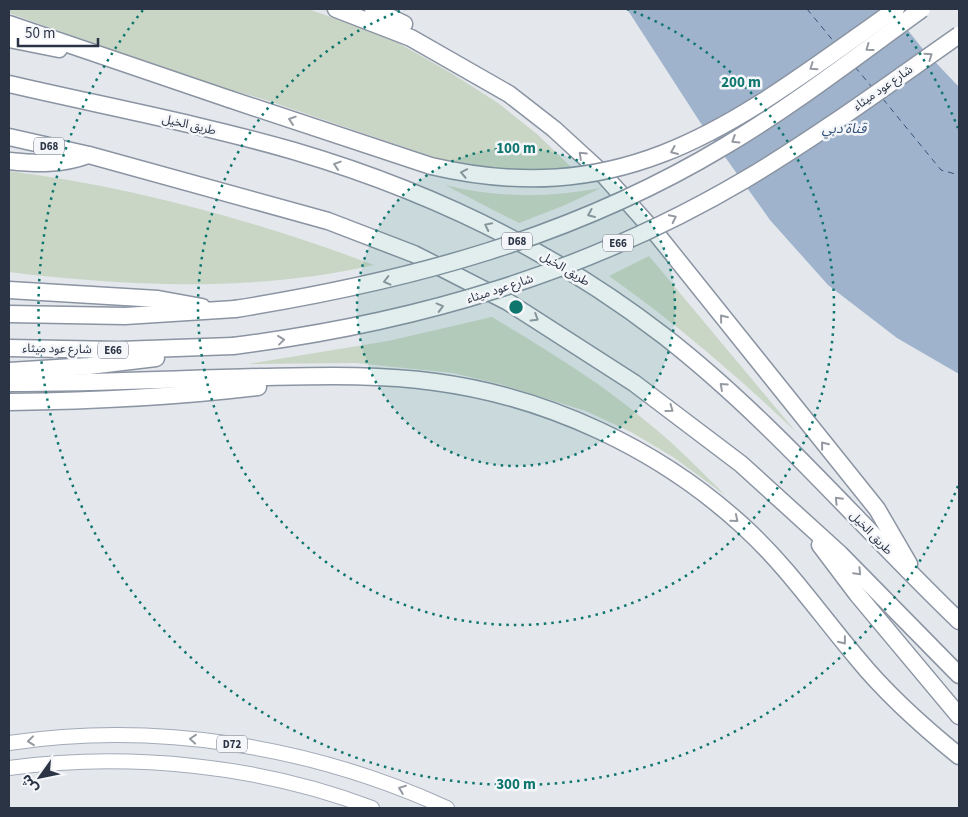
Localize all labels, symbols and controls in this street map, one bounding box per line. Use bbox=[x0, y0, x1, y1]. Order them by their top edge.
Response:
scale bar bbox=[18, 15, 98, 47]
text: 50 m bbox=[25, 23, 55, 44]
one-way arrow bbox=[866, 42, 875, 50]
one-way arrow bbox=[923, 53, 932, 62]
one-way arrow bbox=[810, 61, 819, 70]
street label: شارع عود ميثاء bbox=[850, 61, 916, 115]
text: 200 m bbox=[721, 72, 761, 93]
street label: طريق الخيل bbox=[160, 111, 218, 139]
one-way arrow bbox=[288, 115, 297, 125]
water label: قناة دبي bbox=[822, 119, 867, 139]
one-way arrow bbox=[731, 133, 740, 143]
road number: D68 bbox=[34, 138, 64, 154]
text: 100 m bbox=[496, 138, 536, 159]
one-way arrow bbox=[670, 144, 679, 155]
one-way arrow bbox=[579, 152, 588, 161]
one-way arrow bbox=[334, 161, 342, 171]
one-way arrow bbox=[459, 169, 468, 179]
one-way arrow bbox=[587, 208, 596, 219]
one-way arrow bbox=[668, 214, 677, 224]
one-way arrow bbox=[484, 222, 493, 232]
road number: D68 bbox=[502, 232, 532, 250]
road number: E66 bbox=[603, 234, 633, 252]
street label: طريق الخيل bbox=[537, 248, 593, 290]
street label: شارع عود ميثاء bbox=[464, 270, 536, 308]
one-way arrow bbox=[382, 275, 391, 286]
centre of rings bbox=[507, 298, 525, 316]
one-way arrow bbox=[436, 302, 445, 313]
one-way arrow bbox=[529, 312, 538, 321]
one-way arrow bbox=[720, 315, 728, 324]
one-way arrow bbox=[278, 335, 286, 346]
street label: شارع عود ميثاء bbox=[22, 340, 92, 358]
road number: E66 bbox=[98, 342, 128, 358]
one-way arrow bbox=[719, 383, 728, 392]
one-way arrow bbox=[664, 402, 673, 412]
one-way arrow bbox=[821, 441, 830, 450]
one-way arrow bbox=[835, 497, 844, 506]
street label: طريق الخيل bbox=[846, 507, 896, 559]
one-way arrow bbox=[730, 514, 739, 523]
one-way arrow bbox=[852, 567, 861, 576]
one-way arrow bbox=[837, 635, 846, 644]
one-way arrow bbox=[189, 734, 197, 745]
one-way arrow bbox=[27, 735, 35, 746]
road number: D72 bbox=[217, 736, 247, 752]
north arrow bbox=[15, 752, 65, 802]
text: ش bbox=[16, 770, 44, 797]
text: 300 m bbox=[496, 774, 536, 795]
one-way arrow bbox=[398, 785, 407, 795]

